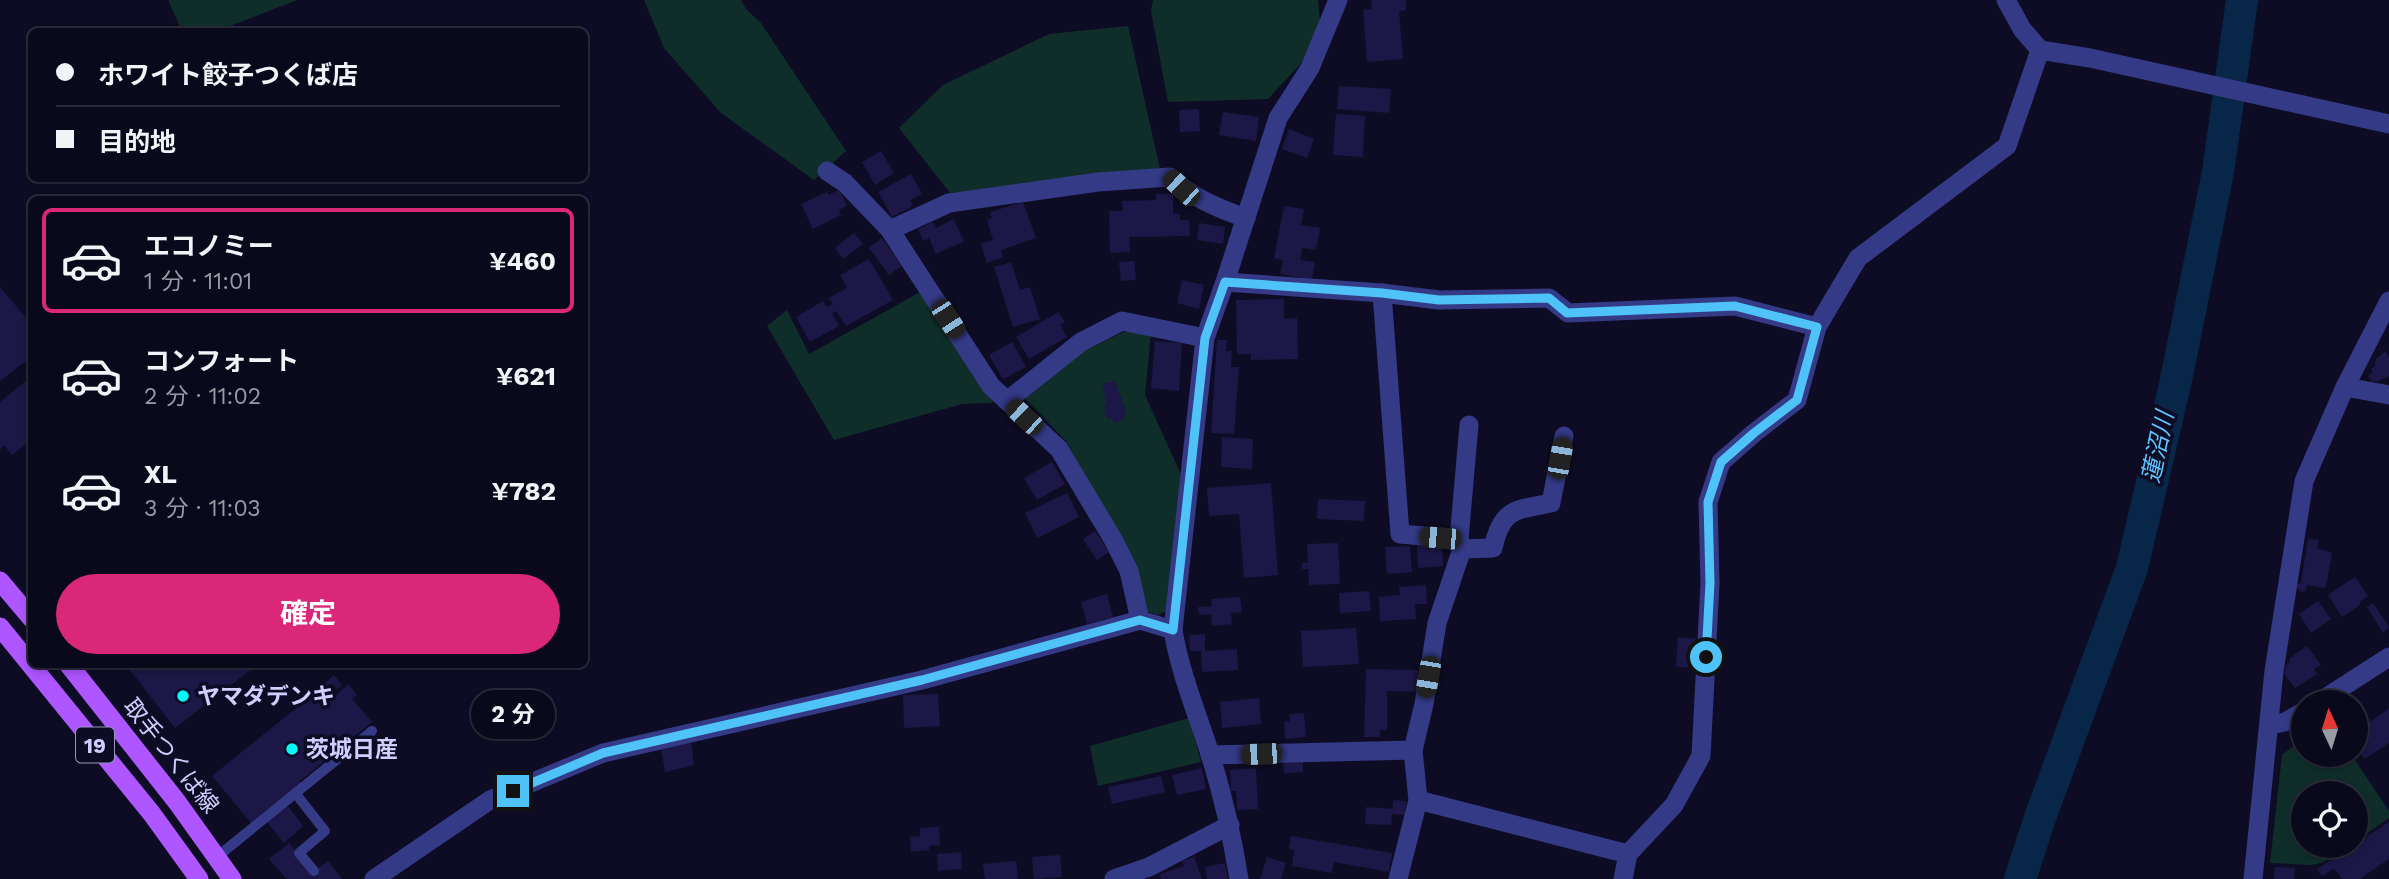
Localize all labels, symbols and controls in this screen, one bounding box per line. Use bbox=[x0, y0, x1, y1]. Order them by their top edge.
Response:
text: ホワイト餃子つくば店 bbox=[98, 60, 358, 90]
text: 目的地 bbox=[98, 127, 176, 157]
car bbox=[1159, 166, 1204, 210]
icon: car bbox=[60, 229, 123, 292]
text: エコノミー bbox=[144, 231, 274, 261]
text: ¥460 bbox=[489, 246, 556, 276]
text: 1 分 · 11:01 bbox=[144, 268, 252, 295]
car bbox=[928, 296, 969, 342]
icon: car bbox=[60, 344, 123, 407]
text: コンフォート bbox=[144, 346, 299, 376]
text: ¥621 bbox=[496, 361, 556, 391]
text: 2 分 · 11:02 bbox=[144, 383, 261, 410]
car bbox=[1002, 395, 1047, 439]
water label: 蓮沼川 bbox=[2137, 406, 2180, 485]
car bbox=[1547, 435, 1574, 481]
icon: car bbox=[60, 459, 123, 522]
text: XL bbox=[144, 459, 177, 489]
text: ¥782 bbox=[492, 476, 556, 506]
text: 3 分 · 11:03 bbox=[144, 495, 261, 522]
car bbox=[1419, 526, 1462, 550]
button: 確定 bbox=[56, 574, 560, 654]
route start bbox=[1690, 641, 1722, 673]
car bbox=[1415, 654, 1442, 700]
place label: ヤマダデンキ bbox=[197, 683, 335, 710]
marker: ヤマダデンキ bbox=[175, 688, 191, 704]
callout: 2 分 bbox=[471, 690, 555, 738]
north arrow bbox=[2291, 690, 2368, 766]
map controls bbox=[2291, 690, 2368, 858]
street label: 取手つくば線 bbox=[118, 693, 224, 819]
text: 2 分 bbox=[491, 701, 535, 728]
road number: 19 bbox=[76, 728, 114, 762]
place label: 茨城日産 bbox=[306, 736, 398, 763]
marker: 茨城日産 bbox=[284, 741, 300, 757]
car bbox=[1240, 743, 1283, 765]
route end bbox=[497, 775, 529, 807]
button: locate bbox=[2291, 781, 2368, 858]

